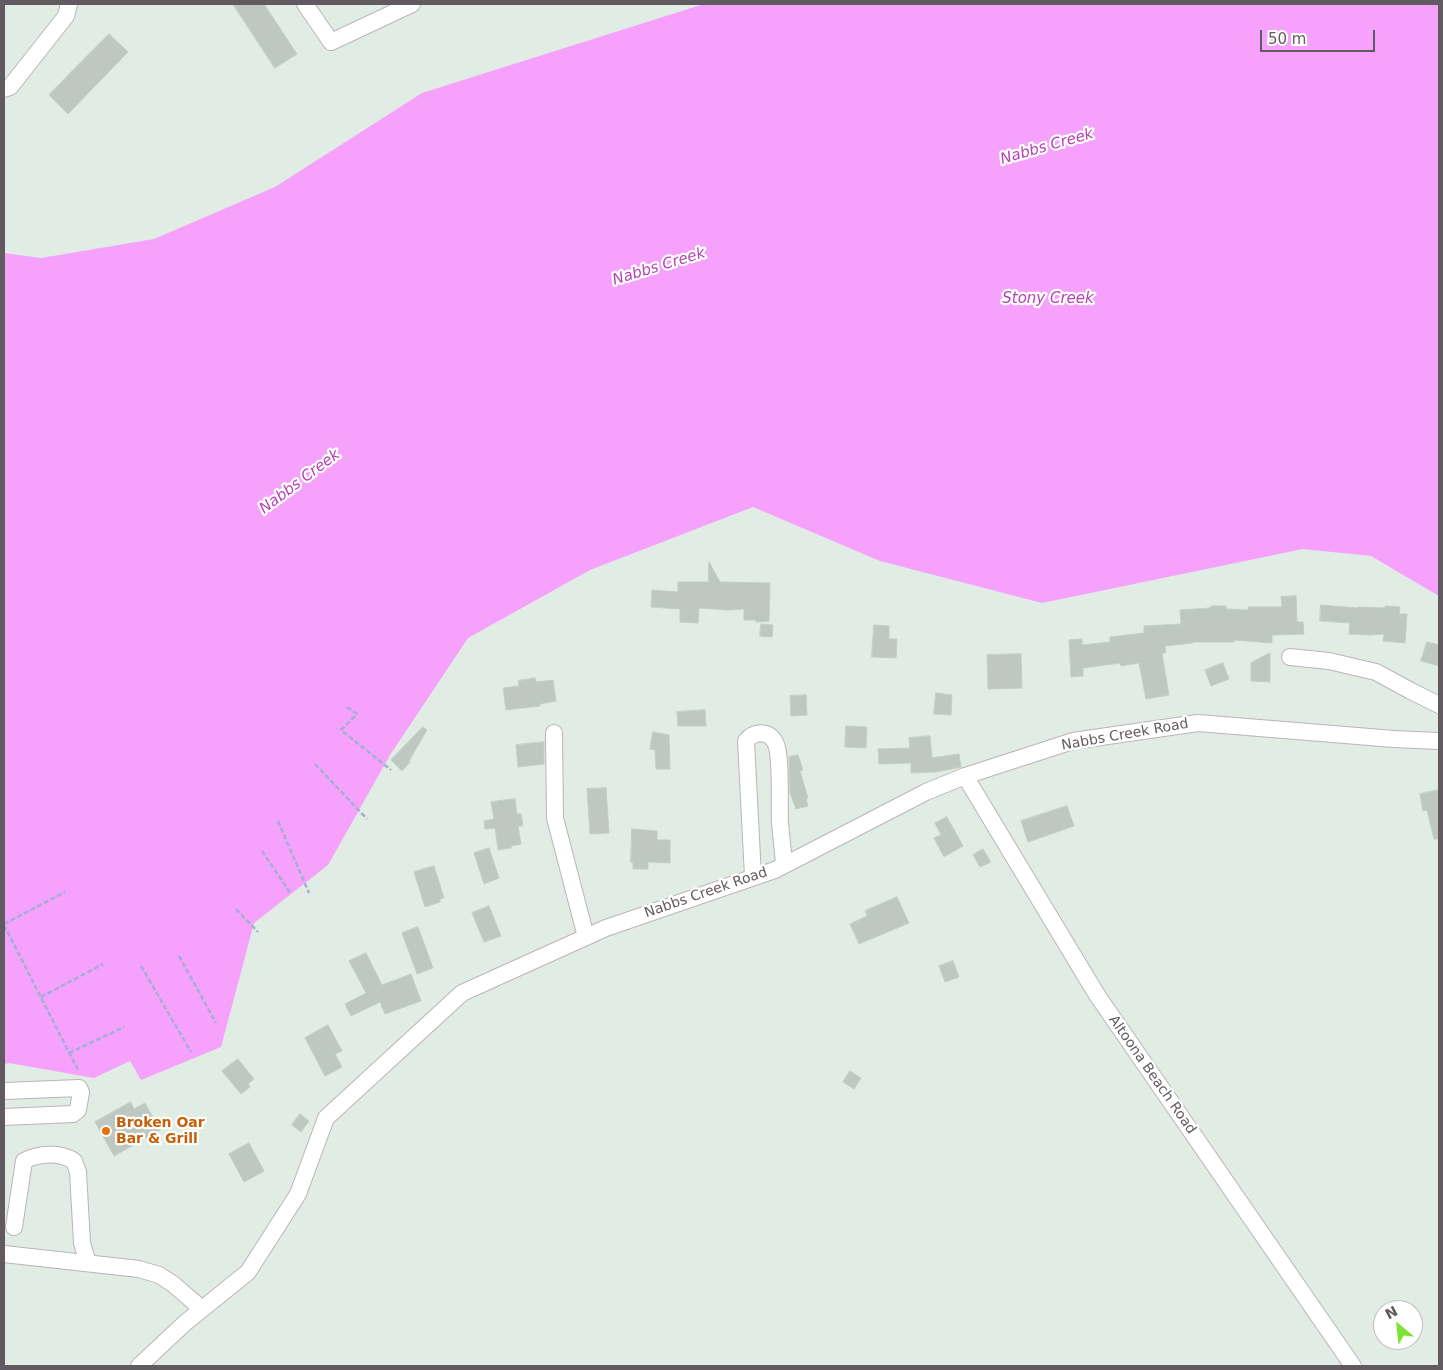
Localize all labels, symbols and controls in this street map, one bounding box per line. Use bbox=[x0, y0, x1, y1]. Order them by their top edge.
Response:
scale bar bbox=[1263, 20, 1378, 52]
text: 50 m bbox=[1268, 30, 1306, 48]
water label: Nabbs Creek bbox=[998, 125, 1096, 169]
water label: Nabbs Creek bbox=[611, 244, 707, 290]
water label: Stony Creek bbox=[1002, 290, 1094, 308]
water label: Nabbs Creek bbox=[256, 446, 344, 518]
street label: Nabbs Creek Road bbox=[1060, 716, 1190, 754]
street label: Nabbs Creek Road bbox=[642, 864, 770, 922]
street label: Altoona Beach Road bbox=[1105, 1012, 1199, 1138]
place label: Broken Oar Bar & Grill bbox=[116, 1115, 205, 1148]
marker: Broken Oar Bar & Grill bbox=[100, 1125, 112, 1137]
north arrow bbox=[1373, 1300, 1423, 1350]
text: N bbox=[1382, 1303, 1400, 1322]

